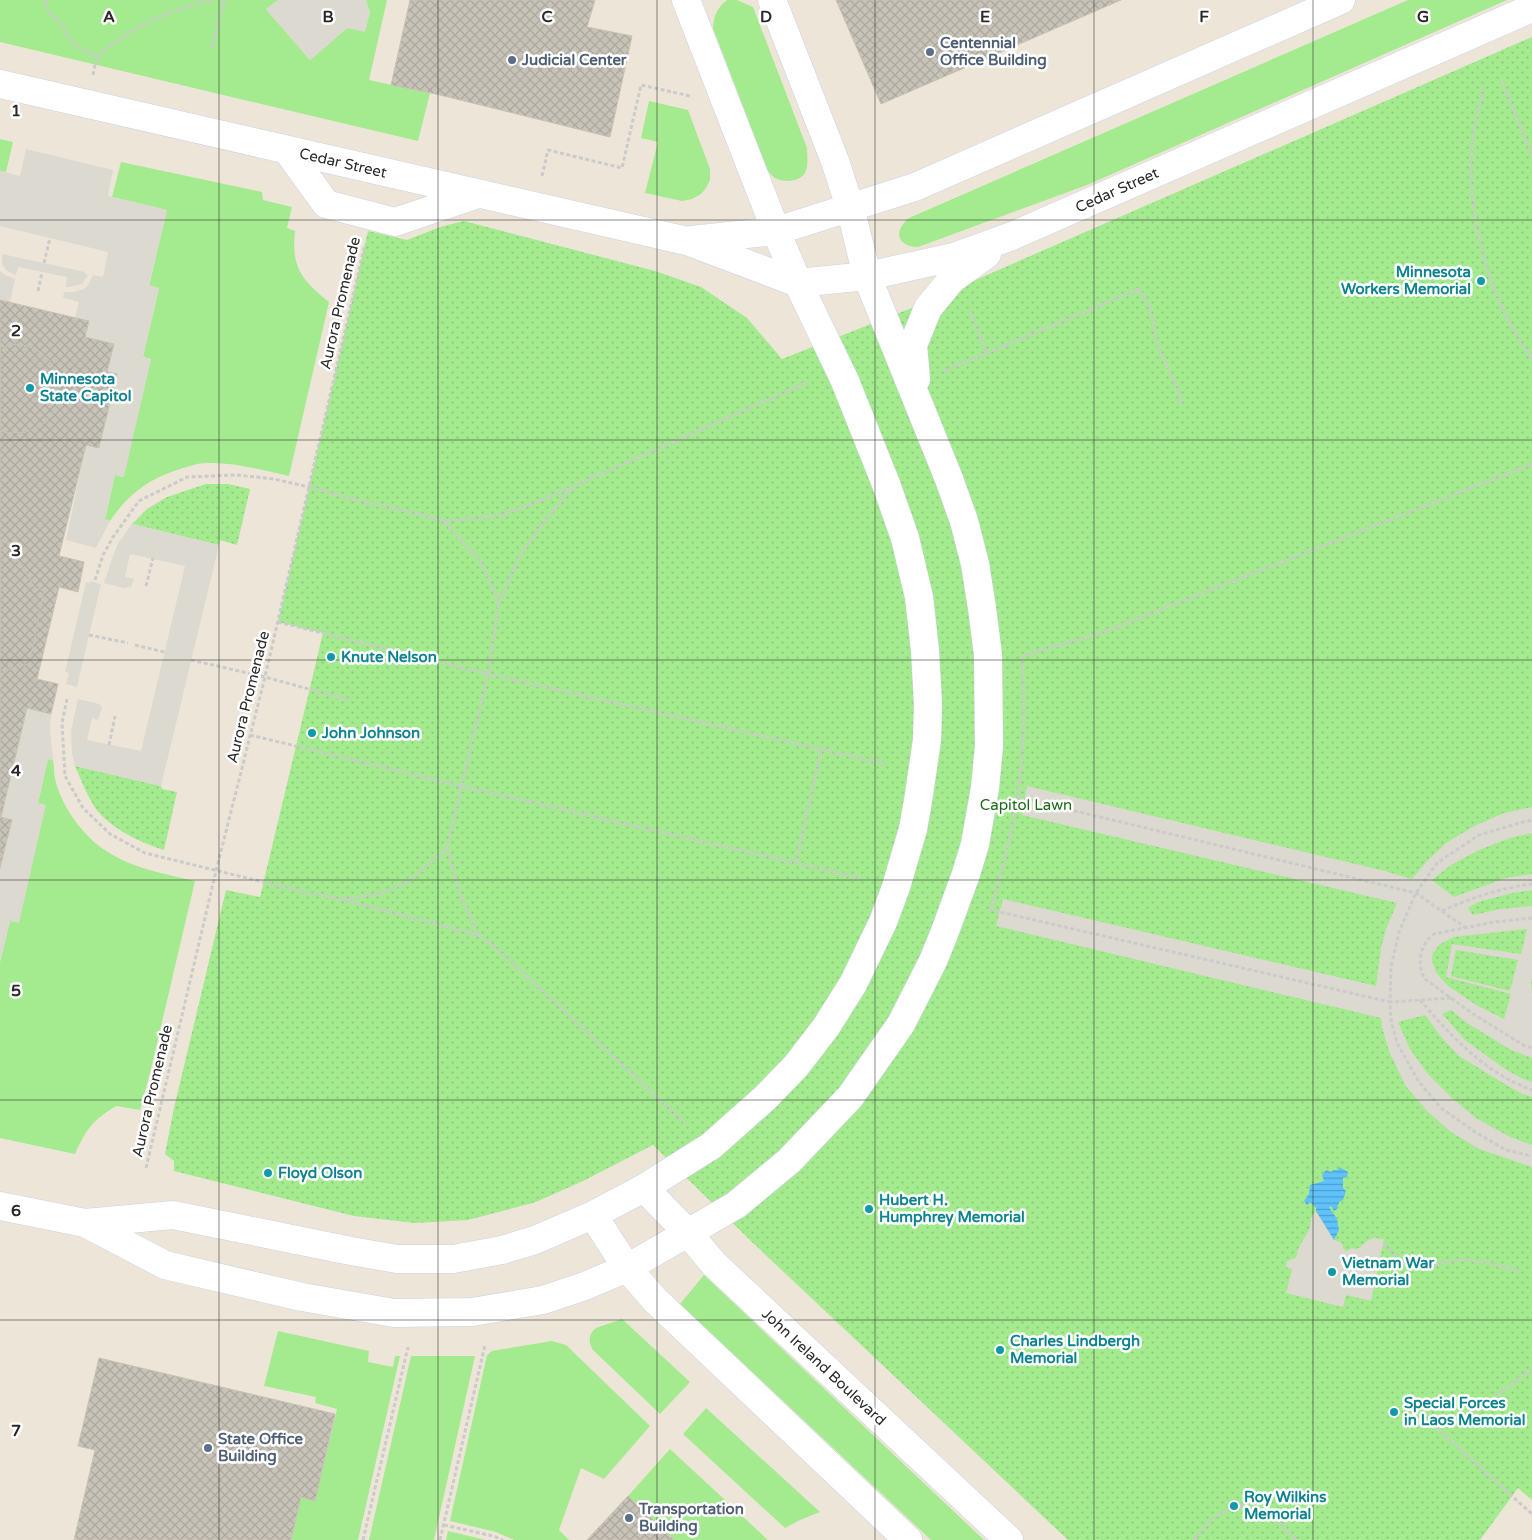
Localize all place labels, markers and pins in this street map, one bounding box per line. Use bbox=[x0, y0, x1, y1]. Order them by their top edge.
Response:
place label: Centennial Office Building bbox=[940, 34, 1047, 70]
marker: Centennial Office Building bbox=[924, 46, 936, 58]
place label: Judicial Center bbox=[521, 51, 627, 69]
marker: Judicial Center bbox=[506, 54, 518, 66]
place label: Minnesota Workers Memorial bbox=[1341, 263, 1471, 298]
marker: Minnesota Workers Memorial bbox=[1475, 275, 1487, 287]
place label: Minnesota State Capitol bbox=[40, 370, 131, 406]
marker: Minnesota State Capitol bbox=[24, 382, 36, 394]
place label: Knute Nelson bbox=[341, 648, 437, 666]
marker: Knute Nelson bbox=[325, 651, 337, 663]
place label: John Johnson bbox=[321, 724, 420, 742]
marker: John Johnson bbox=[306, 727, 318, 739]
place label: Floyd Olson bbox=[278, 1164, 362, 1183]
marker: Floyd Olson bbox=[262, 1167, 274, 1179]
place label: Hubert H. Humphrey Memorial bbox=[879, 1191, 1025, 1227]
marker: Hubert H. Humphrey Memorial bbox=[863, 1203, 875, 1215]
place label: Vietnam War Memorial bbox=[1342, 1254, 1434, 1289]
marker: Vietnam War Memorial bbox=[1326, 1266, 1338, 1278]
place label: Charles Lindbergh Memorial bbox=[1010, 1332, 1140, 1367]
marker: Charles Lindbergh Memorial bbox=[994, 1344, 1006, 1356]
place label: Special Forces in Laos Memorial bbox=[1404, 1394, 1525, 1429]
marker: Special Forces in Laos Memorial bbox=[1388, 1406, 1400, 1418]
place label: State Office Building bbox=[218, 1430, 303, 1466]
marker: State Office Building bbox=[202, 1442, 214, 1454]
place label: Roy Wilkins Memorial bbox=[1244, 1488, 1326, 1523]
place label: Transportation Building bbox=[638, 1500, 744, 1536]
marker: Roy Wilkins Memorial bbox=[1228, 1500, 1240, 1512]
marker: Transportation Building bbox=[623, 1512, 635, 1524]

